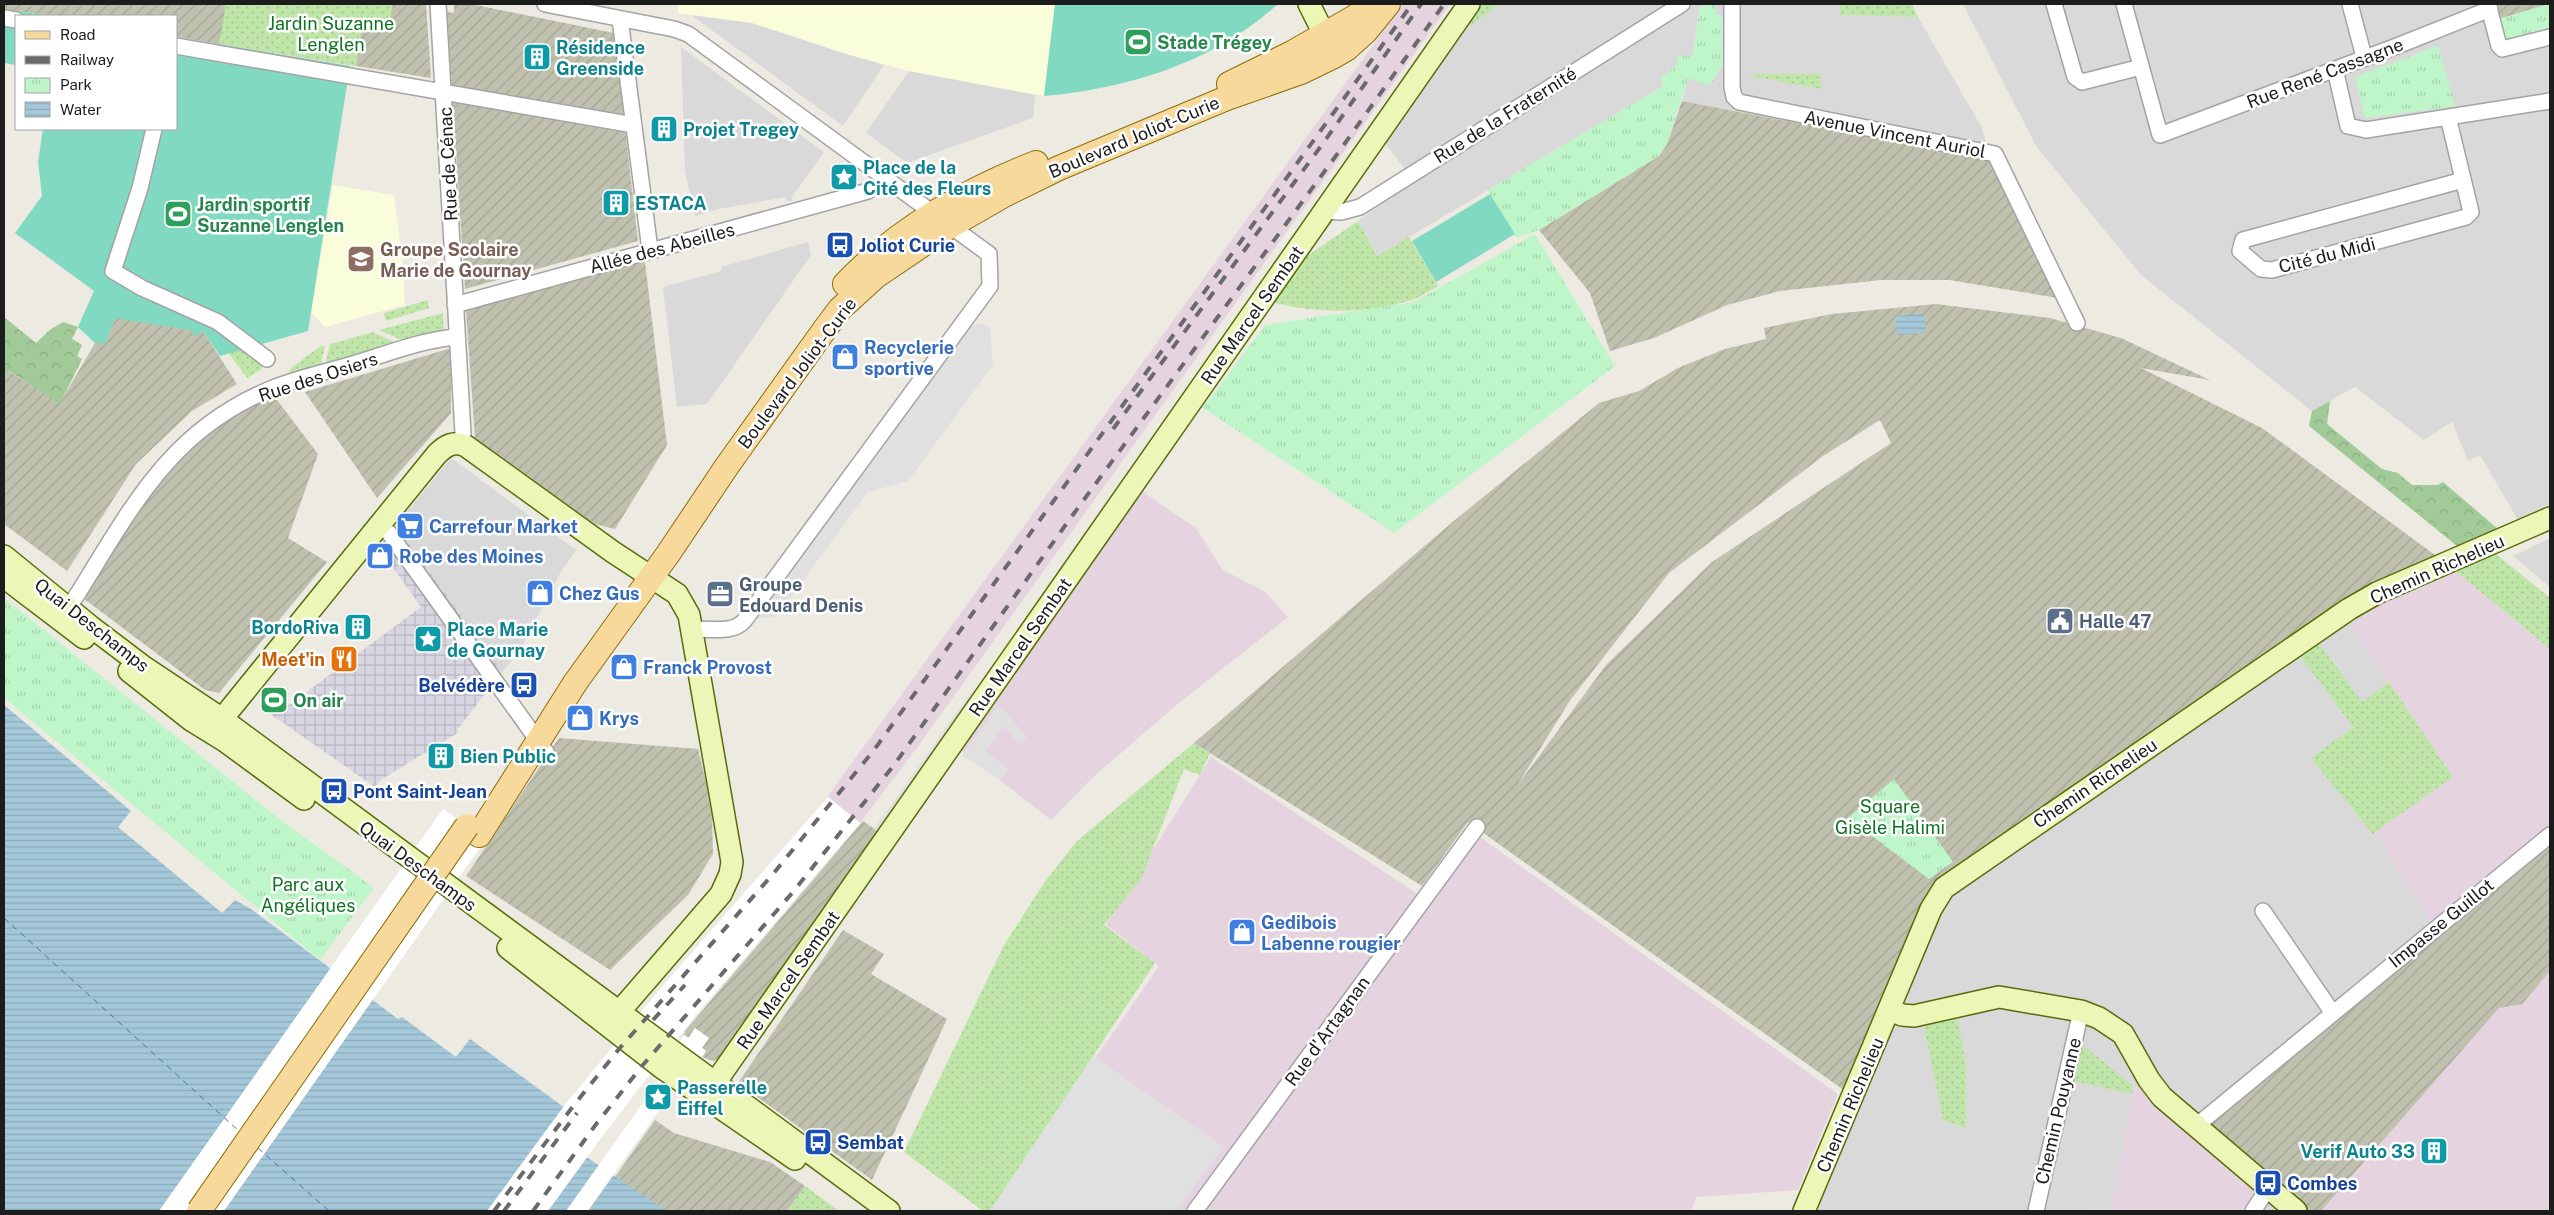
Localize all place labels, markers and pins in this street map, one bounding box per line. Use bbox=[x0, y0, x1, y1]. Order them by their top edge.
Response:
sports icon: Stade Trégey bbox=[1123, 27, 1153, 57]
place label: Stade Trégey bbox=[1157, 32, 1272, 53]
place label: Résidence Greenside bbox=[556, 37, 645, 79]
building icon: Résidence Greenside bbox=[522, 42, 552, 72]
building icon: Projet Tregey bbox=[649, 114, 679, 144]
place label: Projet Tregey bbox=[683, 119, 799, 140]
place label: Place de la Cité des Fleurs bbox=[863, 157, 991, 199]
place icon: Place de la Cité des Fleurs bbox=[829, 162, 859, 192]
building icon: ESTACA bbox=[601, 188, 631, 218]
place label: ESTACA bbox=[635, 193, 707, 214]
place label: Jardin sportif Suzanne Lenglen bbox=[197, 194, 344, 236]
sports icon: Jardin sportif Suzanne Lenglen bbox=[163, 199, 193, 229]
bus stop icon: Joliot Curie bbox=[825, 230, 855, 260]
place label: Joliot Curie bbox=[859, 235, 955, 256]
place label: Groupe Scolaire Marie de Gournay bbox=[380, 239, 531, 281]
school or university icon: Groupe Scolaire Marie de Gournay bbox=[346, 244, 376, 274]
place label: Recyclerie sportive bbox=[864, 337, 954, 379]
shop icon: Recyclerie sportive bbox=[830, 342, 860, 372]
supermarket icon: Carrefour Market bbox=[395, 511, 425, 541]
place label: Carrefour Market bbox=[429, 516, 578, 537]
shop icon: Robe des Moines bbox=[365, 541, 395, 571]
place label: Robe des Moines bbox=[399, 546, 544, 567]
place label: Groupe Edouard Denis bbox=[739, 574, 863, 616]
shop icon: Chez Gus bbox=[525, 578, 555, 608]
office icon: Groupe Edouard Denis bbox=[705, 579, 735, 609]
place label: Chez Gus bbox=[559, 583, 640, 604]
public building icon: Halle 47 bbox=[2045, 606, 2075, 636]
place label: Halle 47 bbox=[2079, 611, 2152, 632]
building icon: BordoRiva bbox=[343, 612, 373, 642]
place label: BordoRiva bbox=[251, 617, 339, 638]
place label: Place Marie de Gournay bbox=[447, 619, 548, 661]
place icon: Place Marie de Gournay bbox=[413, 624, 443, 654]
restaurant icon: Meet'in bbox=[329, 644, 359, 674]
place label: Meet'in bbox=[261, 649, 325, 670]
shop icon: Franck Provost bbox=[609, 652, 639, 682]
place label: Franck Provost bbox=[643, 657, 772, 678]
bus stop icon: Belvédère bbox=[509, 670, 539, 700]
place label: Belvédère bbox=[418, 675, 505, 696]
sports icon: On air bbox=[259, 685, 289, 715]
place label: On air bbox=[293, 690, 344, 711]
shop icon: Krys bbox=[565, 703, 595, 733]
place label: Krys bbox=[599, 708, 639, 729]
building icon: Bien Public bbox=[426, 741, 456, 771]
place label: Bien Public bbox=[460, 746, 556, 767]
bus stop icon: Pont Saint-Jean bbox=[319, 776, 349, 806]
place label: Pont Saint-Jean bbox=[353, 781, 487, 802]
place label: Gedibois Labenne rougier bbox=[1261, 912, 1401, 954]
shop icon: Gedibois Labenne rougier bbox=[1227, 917, 1257, 947]
place label: Passerelle Eiffel bbox=[677, 1077, 767, 1119]
place icon: Passerelle Eiffel bbox=[643, 1082, 673, 1112]
bus stop icon: Sembat bbox=[803, 1127, 833, 1157]
place label: Sembat bbox=[837, 1132, 904, 1153]
building icon: Verif Auto 33 bbox=[2419, 1136, 2449, 1166]
place label: Verif Auto 33 bbox=[2301, 1141, 2415, 1162]
bus stop icon: Combes bbox=[2253, 1168, 2283, 1198]
place label: Combes bbox=[2287, 1173, 2357, 1194]

